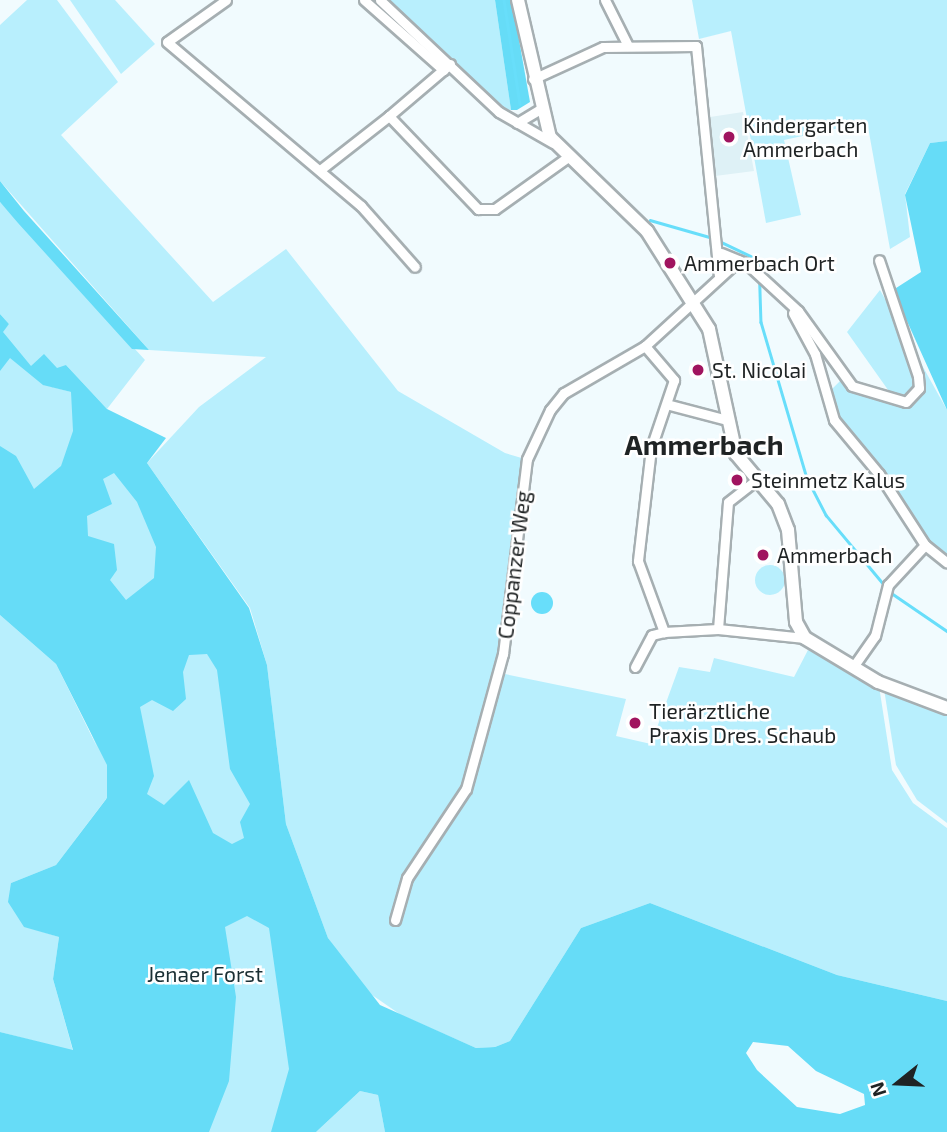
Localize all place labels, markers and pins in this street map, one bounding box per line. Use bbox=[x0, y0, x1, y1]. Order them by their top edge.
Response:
place label: Kindergarten Ammerbach bbox=[743, 112, 868, 162]
marker: Kindergarten Ammerbach bbox=[721, 129, 737, 145]
place label: Ammerbach Ort bbox=[684, 250, 835, 276]
marker: Ammerbach Ort bbox=[662, 255, 678, 271]
place label: St. Nicolai bbox=[712, 357, 806, 383]
marker: St. Nicolai bbox=[690, 362, 706, 378]
place label: Steinmetz Kalus bbox=[751, 467, 905, 493]
marker: Steinmetz Kalus bbox=[729, 472, 745, 488]
place label: Ammerbach bbox=[777, 542, 893, 568]
marker: Ammerbach bbox=[755, 547, 771, 563]
place label: Tierärztliche Praxis Dres. Schaub bbox=[649, 698, 836, 748]
marker: Tierärztliche Praxis Dres. Schaub bbox=[627, 715, 643, 731]

